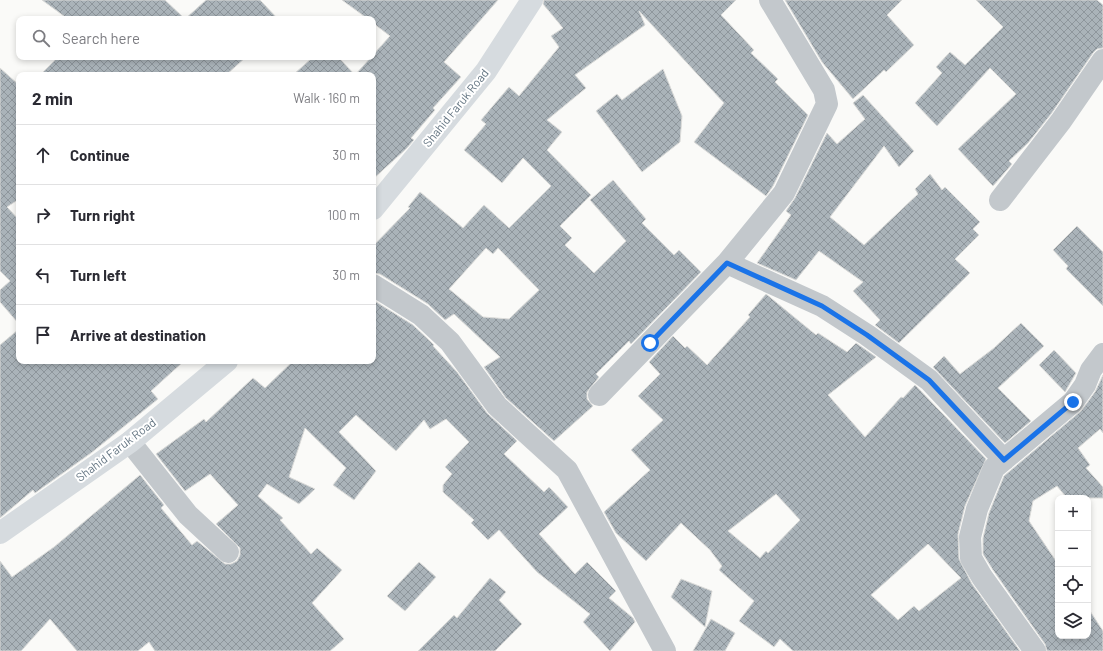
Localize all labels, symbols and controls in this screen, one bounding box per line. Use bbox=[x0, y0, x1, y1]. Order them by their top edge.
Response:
search box bbox=[16, 16, 376, 60]
icon: search bbox=[30, 27, 52, 49]
text: Search here bbox=[62, 29, 140, 47]
street label: Shahid Faruk Road bbox=[419, 66, 491, 149]
text: 2 min bbox=[32, 88, 73, 108]
text: Walk · 160 m bbox=[293, 90, 360, 106]
icon: ahead bbox=[32, 144, 54, 166]
text: Continue bbox=[70, 146, 130, 164]
text: 30 m bbox=[333, 147, 360, 163]
icon: right bbox=[32, 204, 54, 226]
text: Turn right bbox=[70, 206, 135, 224]
text: 100 m bbox=[327, 207, 360, 223]
icon: left bbox=[32, 264, 54, 286]
text: Turn left bbox=[70, 266, 126, 284]
text: 30 m bbox=[333, 267, 360, 283]
icon: arrive bbox=[32, 324, 54, 346]
text: Arrive at destination bbox=[70, 326, 206, 344]
route start bbox=[641, 334, 659, 352]
route end bbox=[1064, 393, 1082, 411]
street label: Shahid Faruk Road bbox=[73, 415, 158, 484]
map controls bbox=[1055, 495, 1091, 639]
button: + bbox=[1055, 495, 1091, 531]
button: − bbox=[1055, 531, 1091, 567]
button: locate bbox=[1055, 567, 1091, 603]
button: layers bbox=[1055, 603, 1091, 639]

